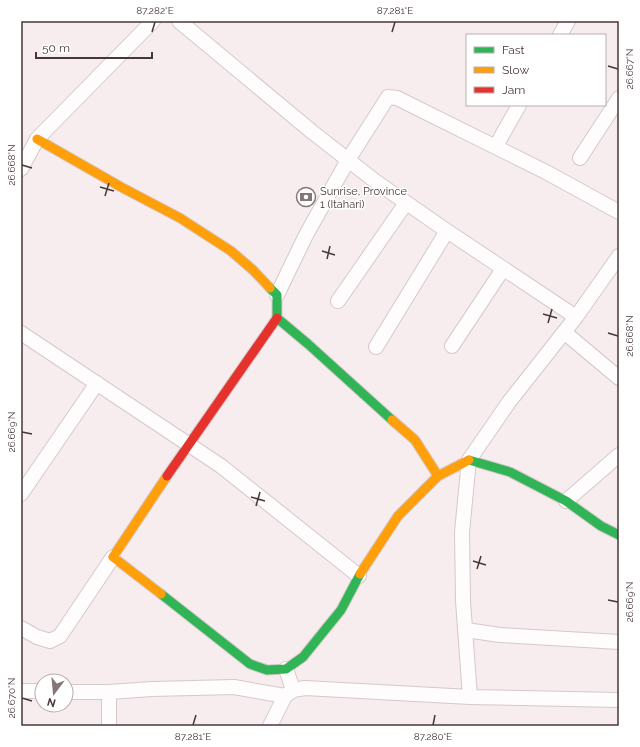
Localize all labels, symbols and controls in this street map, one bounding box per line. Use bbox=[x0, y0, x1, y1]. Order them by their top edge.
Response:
text: 87.282°E bbox=[136, 5, 174, 16]
text: 87.281°E bbox=[377, 5, 413, 16]
scale bar bbox=[36, 34, 152, 60]
legend bbox=[466, 34, 606, 106]
text: 50 m bbox=[42, 41, 70, 55]
text: Fast bbox=[502, 43, 525, 57]
text: 26.667°N bbox=[624, 49, 635, 89]
text: Slow bbox=[502, 63, 529, 77]
text: Jam bbox=[502, 83, 525, 97]
text: 26.668°N bbox=[6, 144, 17, 186]
place label: Sunrise, Province 1 (Itahari) bbox=[320, 185, 407, 211]
bank icon: Sunrise, Province 1 (Itahari) bbox=[295, 186, 317, 208]
text: 26.668°N bbox=[624, 315, 635, 357]
text: 26.669°N bbox=[6, 411, 17, 453]
text: 26.669°N bbox=[624, 581, 635, 623]
north arrow bbox=[34, 673, 74, 713]
text: 26.670°N bbox=[6, 678, 17, 718]
text: N bbox=[46, 695, 57, 710]
text: 87.281°E bbox=[175, 731, 211, 742]
text: 87.280°E bbox=[414, 731, 452, 742]

